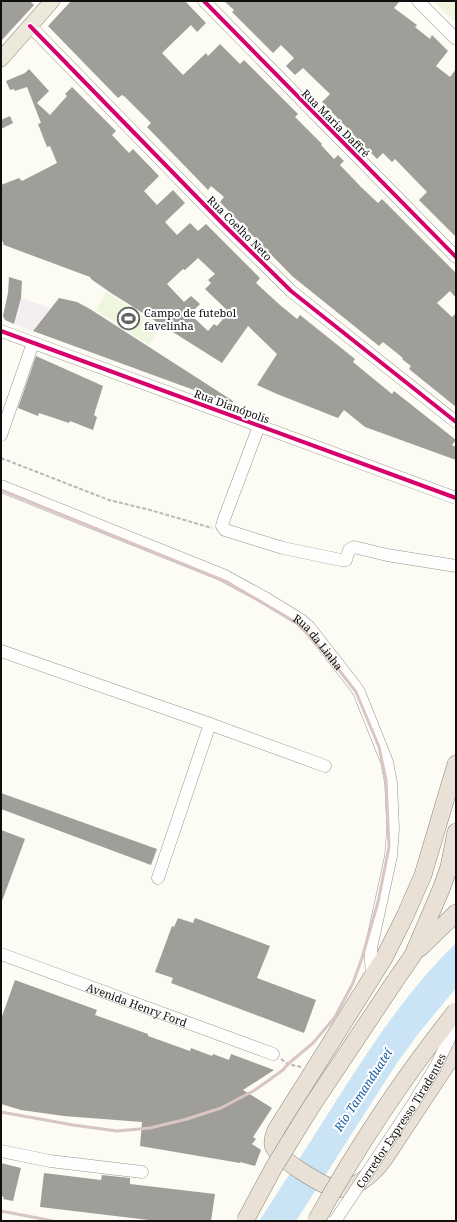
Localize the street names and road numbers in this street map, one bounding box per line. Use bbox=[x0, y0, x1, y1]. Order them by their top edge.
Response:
street label: Rua Maria Daffré bbox=[299, 86, 373, 160]
street label: Rua Coelho Neto bbox=[204, 192, 276, 264]
street label: Rua Dianópolis bbox=[192, 385, 272, 427]
street label: Rua da Linha bbox=[291, 610, 347, 673]
street label: Avenida Henry Ford bbox=[85, 979, 190, 1029]
street label: Corredor Expresso Tiradentes bbox=[352, 1051, 449, 1191]

